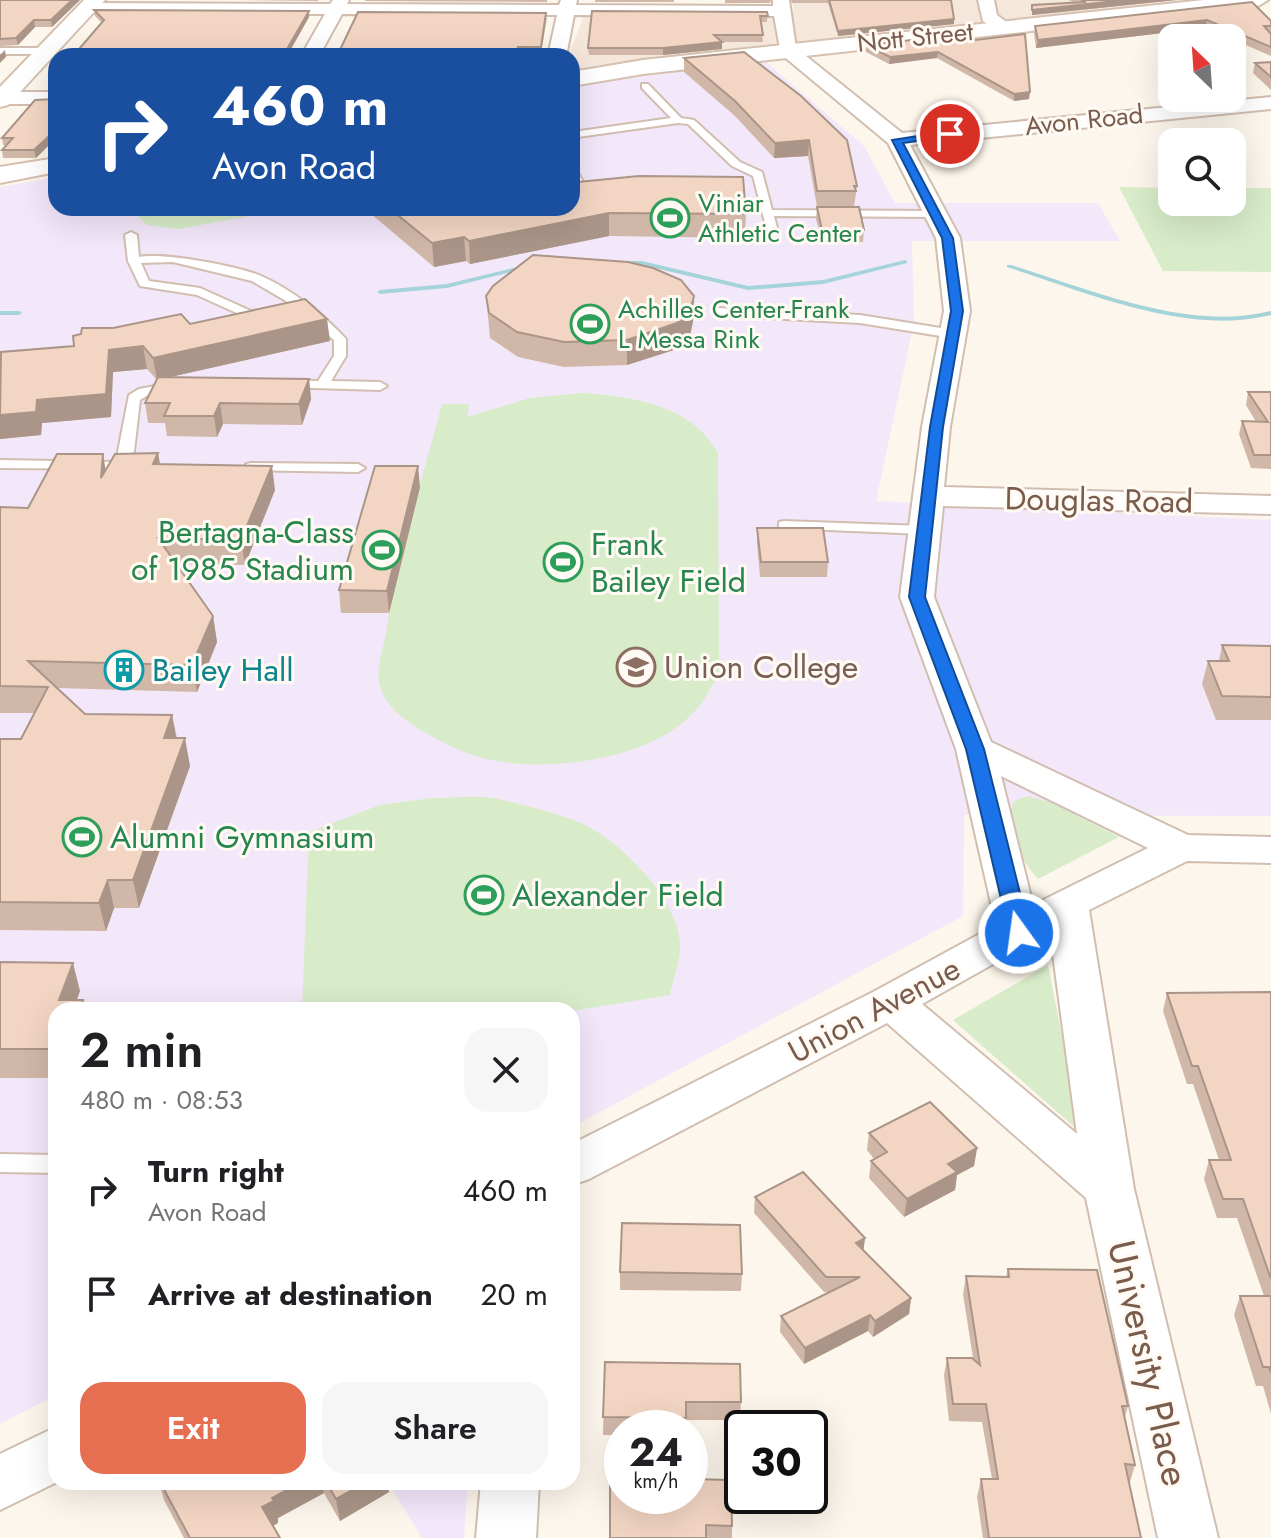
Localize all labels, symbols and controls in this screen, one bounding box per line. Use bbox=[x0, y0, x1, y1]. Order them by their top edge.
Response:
street label: Nott Street bbox=[855, 12, 976, 62]
north arrow bbox=[1158, 24, 1246, 112]
map controls bbox=[1158, 24, 1246, 216]
text: 460 m bbox=[212, 65, 388, 146]
icon: right bbox=[80, 80, 184, 184]
street label: Avon Road bbox=[1023, 95, 1145, 145]
pin bbox=[916, 100, 984, 168]
icon: arrive bbox=[928, 112, 972, 156]
button: search bbox=[1158, 128, 1246, 216]
text: Avon Road bbox=[212, 140, 376, 192]
place label: Viniar Athletic Center bbox=[698, 184, 861, 252]
sports icon: Viniar Athletic Center bbox=[649, 197, 691, 239]
place label: Achilles Center-Frank L Messa Rink bbox=[618, 290, 850, 358]
sports icon: Achilles Center-Frank L Messa Rink bbox=[569, 303, 611, 345]
street label: Douglas Road bbox=[1004, 475, 1194, 525]
place label: Bertagna-Class of 1985 Stadium bbox=[131, 509, 354, 592]
place label: Frank Bailey Field bbox=[591, 521, 746, 604]
sports icon: Bertagna-Class of 1985 Stadium bbox=[361, 529, 403, 571]
sports icon: Frank Bailey Field bbox=[542, 541, 584, 583]
place label: Union College bbox=[664, 644, 858, 690]
school or university icon: Union College bbox=[615, 646, 657, 688]
place label: Bailey Hall bbox=[152, 647, 294, 693]
building icon: Bailey Hall bbox=[103, 649, 145, 691]
place label: Alumni Gymnasium bbox=[110, 814, 374, 860]
sports icon: Alumni Gymnasium bbox=[61, 816, 103, 858]
place label: Alexander Field bbox=[512, 872, 724, 918]
sports icon: Alexander Field bbox=[463, 874, 505, 916]
position arrow bbox=[977, 891, 1061, 975]
street label: Union Avenue bbox=[780, 945, 968, 1075]
text: 2 min bbox=[80, 1016, 203, 1085]
button: close bbox=[464, 1028, 548, 1112]
text: 480 m · 08:53 bbox=[80, 1081, 243, 1119]
text: Turn right bbox=[148, 1150, 284, 1193]
icon: right bbox=[80, 1168, 124, 1212]
text: 460 m bbox=[463, 1169, 548, 1212]
text: Avon Road bbox=[148, 1193, 267, 1231]
street label: University Place bbox=[1094, 1235, 1204, 1491]
icon: arrive bbox=[80, 1272, 124, 1316]
text: Arrive at destination bbox=[148, 1273, 433, 1316]
text: 20 m bbox=[481, 1273, 548, 1316]
button: Exit bbox=[80, 1382, 306, 1474]
button: Share bbox=[322, 1382, 548, 1474]
speed limit sign: 30 bbox=[724, 1410, 828, 1514]
text: 24 bbox=[629, 1423, 683, 1481]
text: km/h bbox=[633, 1467, 679, 1496]

